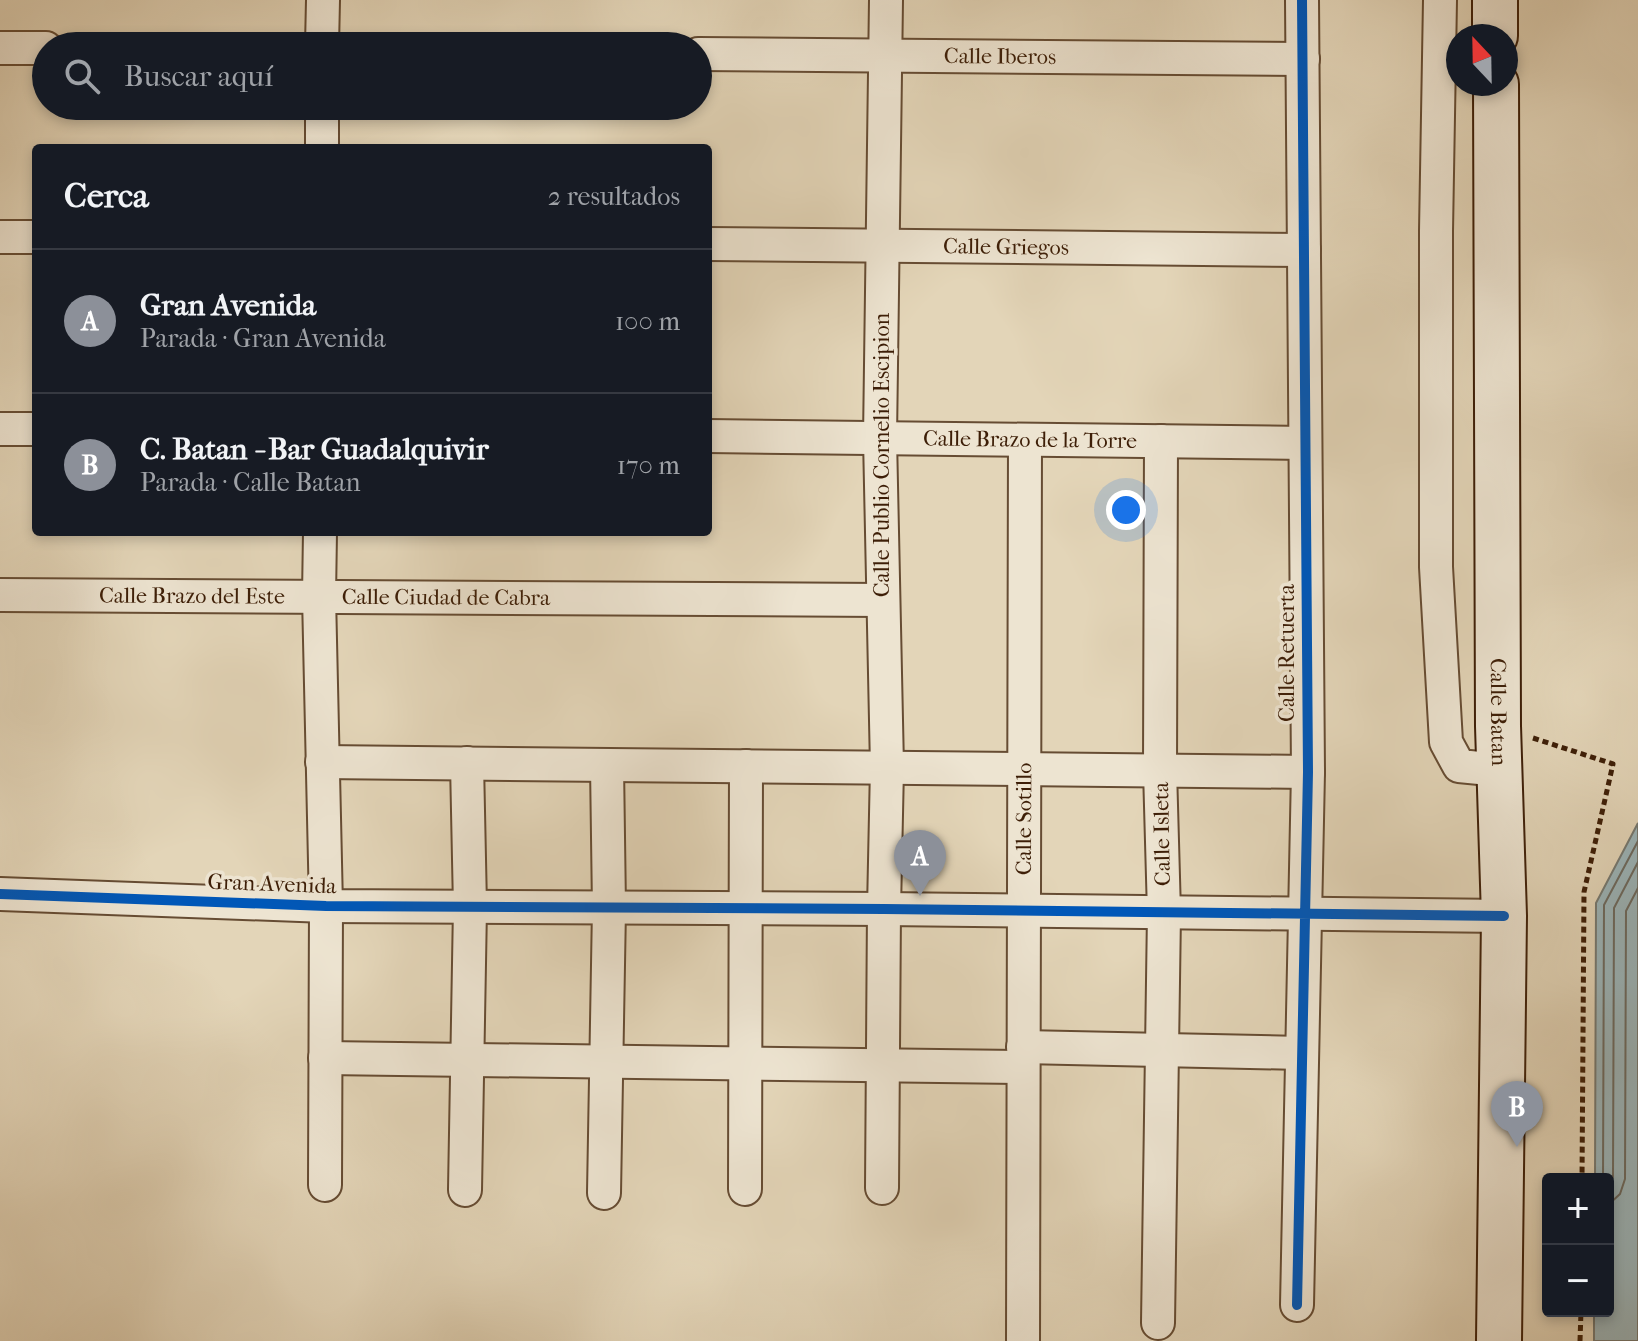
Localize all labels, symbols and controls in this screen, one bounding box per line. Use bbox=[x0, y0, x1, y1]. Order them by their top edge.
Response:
north arrow bbox=[1446, 24, 1518, 96]
search box bbox=[32, 32, 712, 120]
street label: Calle Iberos bbox=[944, 43, 1056, 70]
icon: search bbox=[60, 54, 104, 98]
text: Buscar aquí bbox=[124, 59, 273, 94]
text: Cerca bbox=[64, 176, 149, 216]
text: 2 resultados bbox=[548, 181, 680, 212]
street label: Calle Griegos bbox=[943, 233, 1069, 261]
text: Gran Avenida bbox=[140, 288, 316, 323]
text: A bbox=[82, 306, 98, 337]
text: 100 m bbox=[615, 306, 680, 337]
street label: Calle Publio Cornelio Escipion bbox=[869, 313, 895, 597]
text: Parada · Gran Avenida bbox=[140, 323, 386, 354]
street label: Calle Brazo de la Torre bbox=[923, 426, 1137, 454]
text: C. Batan - Bar Guadalquivir bbox=[140, 432, 489, 467]
text: B bbox=[82, 450, 98, 481]
text: 170 m bbox=[617, 450, 680, 481]
text: Parada · Calle Batan bbox=[140, 467, 361, 498]
your location bbox=[1106, 490, 1146, 530]
street label: Calle Brazo del Este bbox=[99, 583, 285, 610]
street label: Calle Retuerta bbox=[1274, 583, 1300, 722]
street label: Calle Ciudad de Cabra bbox=[342, 584, 551, 611]
street label: Calle Batan bbox=[1485, 658, 1512, 767]
street label: Calle Sotillo bbox=[1011, 763, 1037, 875]
street label: Calle Isleta bbox=[1148, 781, 1176, 886]
pin: A bbox=[894, 830, 946, 896]
street label: Gran Avenida bbox=[207, 869, 338, 899]
pin: B bbox=[1491, 1081, 1543, 1147]
map controls bbox=[1542, 1173, 1614, 1317]
button: + bbox=[1542, 1173, 1614, 1245]
button: − bbox=[1542, 1245, 1614, 1317]

